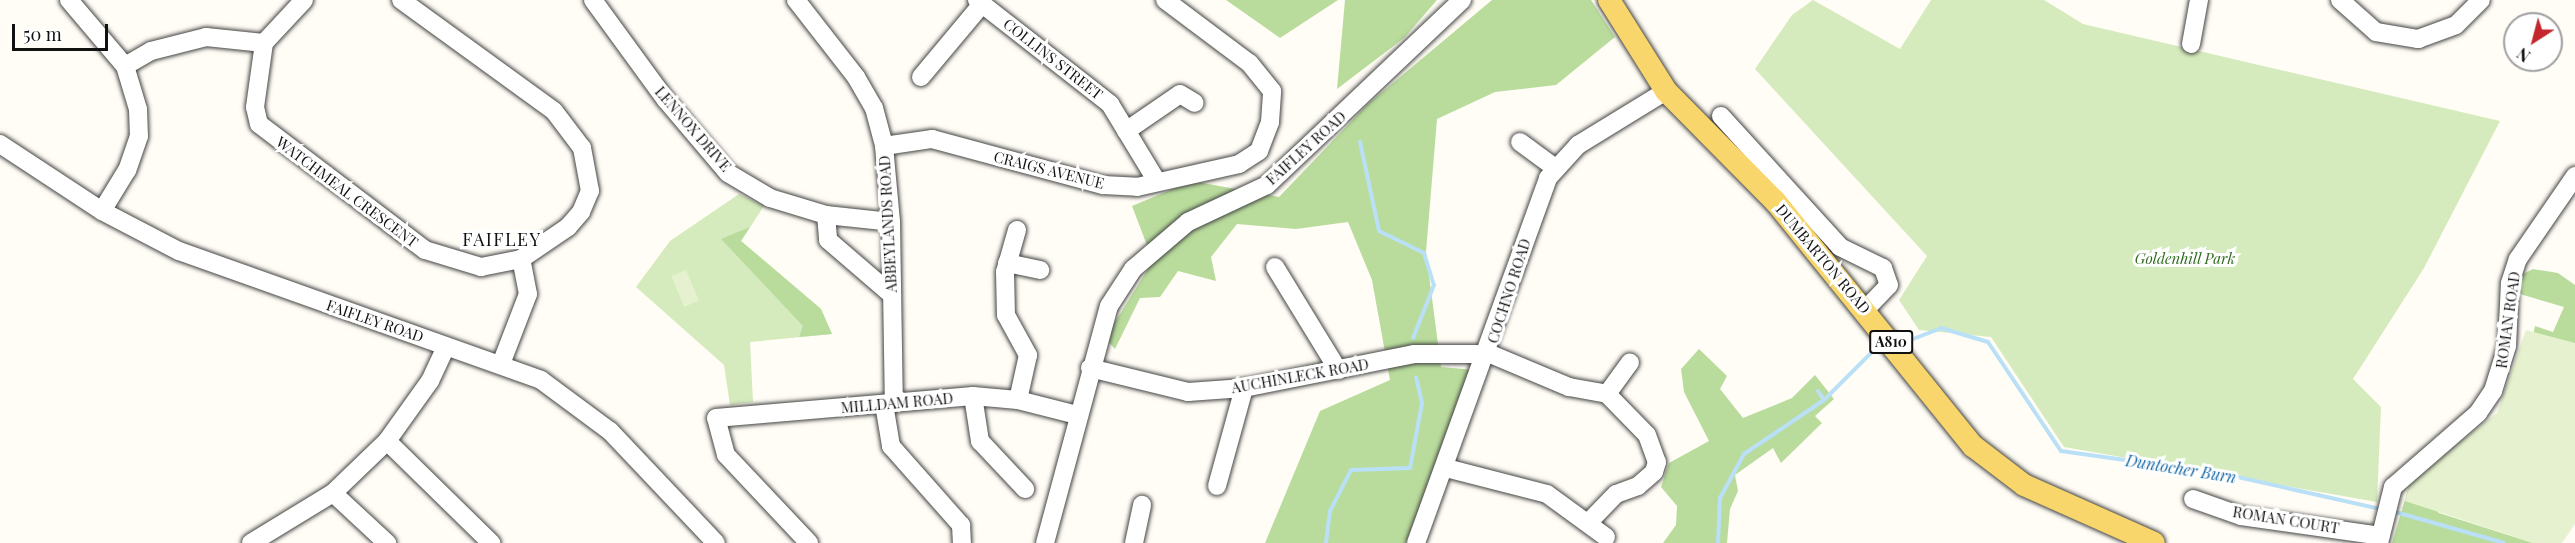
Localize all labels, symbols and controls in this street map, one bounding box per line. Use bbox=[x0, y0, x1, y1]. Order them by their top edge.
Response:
scale bar bbox=[15, 12, 111, 50]
north arrow bbox=[2503, 12, 2563, 72]
street label: COLLINS STREET bbox=[1000, 15, 1106, 103]
text: 50 m bbox=[23, 22, 62, 46]
text: N bbox=[2512, 43, 2534, 67]
street label: LENNOX DRIVE bbox=[651, 83, 735, 175]
street label: FAIFLEY ROAD bbox=[1262, 107, 1350, 189]
street label: WATCHMEAL CRESCENT bbox=[273, 133, 421, 251]
street label: CRAIGS AVENUE bbox=[992, 148, 1106, 192]
street label: ABBEYLANDS ROAD bbox=[875, 155, 901, 293]
street label: DUMBARTON ROAD bbox=[1772, 201, 1874, 317]
district label: FAIFLEY bbox=[462, 228, 542, 250]
street label: COCHNO ROAD bbox=[1484, 236, 1534, 346]
park label: Goldenhill Park bbox=[2135, 250, 2235, 268]
street label: ROMAN ROAD bbox=[2492, 270, 2524, 370]
street label: FAIFLEY ROAD bbox=[324, 296, 426, 346]
road number: A810 bbox=[1868, 331, 1914, 353]
street label: AUCHINLECK ROAD bbox=[1230, 355, 1370, 397]
street label: MILLDAM ROAD bbox=[840, 389, 954, 417]
water label: Duntocher Burn bbox=[2124, 451, 2238, 487]
street label: ROMAN COURT bbox=[2231, 503, 2341, 537]

